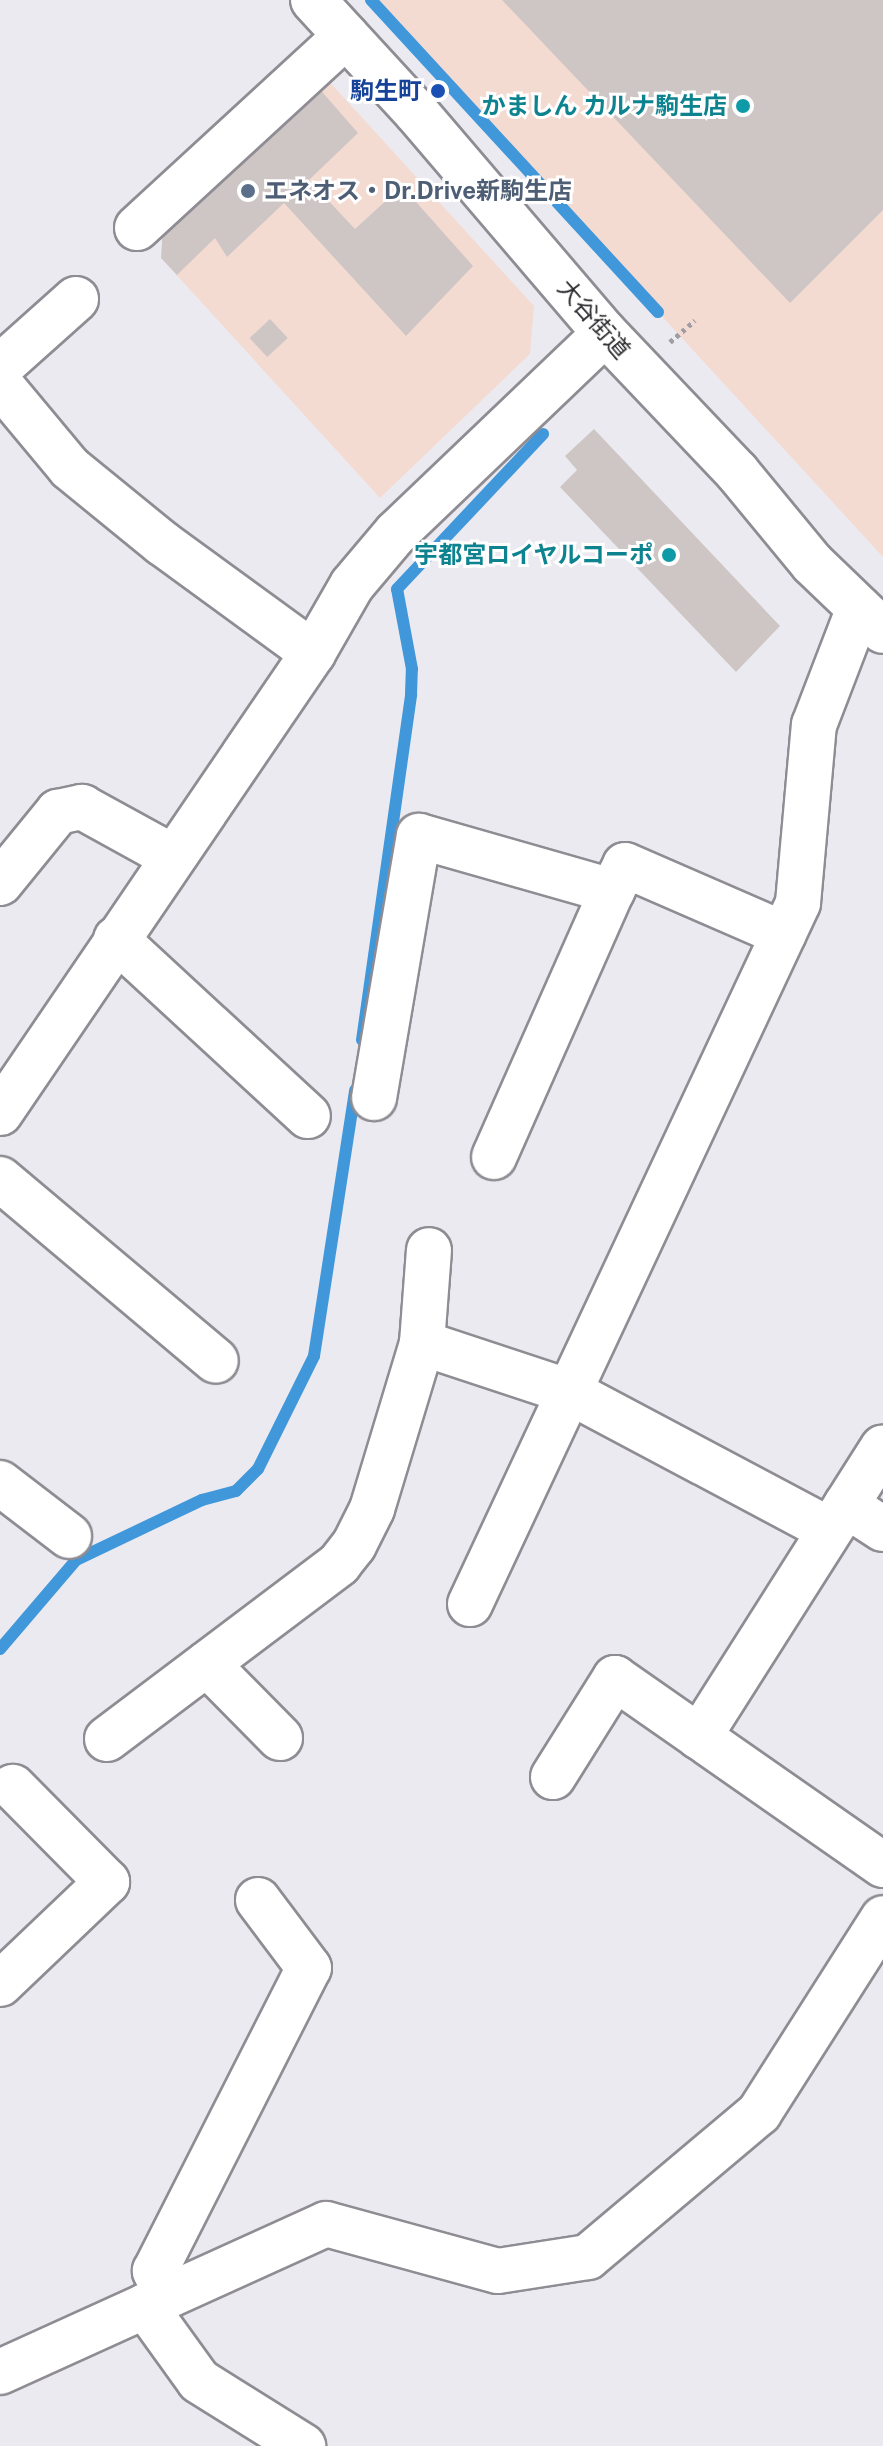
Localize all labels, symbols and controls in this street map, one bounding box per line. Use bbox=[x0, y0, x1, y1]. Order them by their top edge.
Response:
place label: 駒生町 bbox=[350, 77, 422, 105]
marker: 駒生町 bbox=[429, 82, 447, 100]
place label: かましん カルナ駒生店 bbox=[482, 92, 727, 120]
marker: かましん カルナ駒生店 bbox=[734, 97, 752, 115]
place label: エネオス・Dr.Drive新駒生店 bbox=[264, 177, 572, 205]
marker: エネオス・Dr.Drive新駒生店 bbox=[239, 182, 257, 200]
street label: 大谷街道 bbox=[552, 273, 636, 365]
place label: 宇都宮ロイヤルコーポ bbox=[413, 541, 653, 569]
marker: 宇都宮ロイヤルコーポ bbox=[660, 546, 678, 564]

